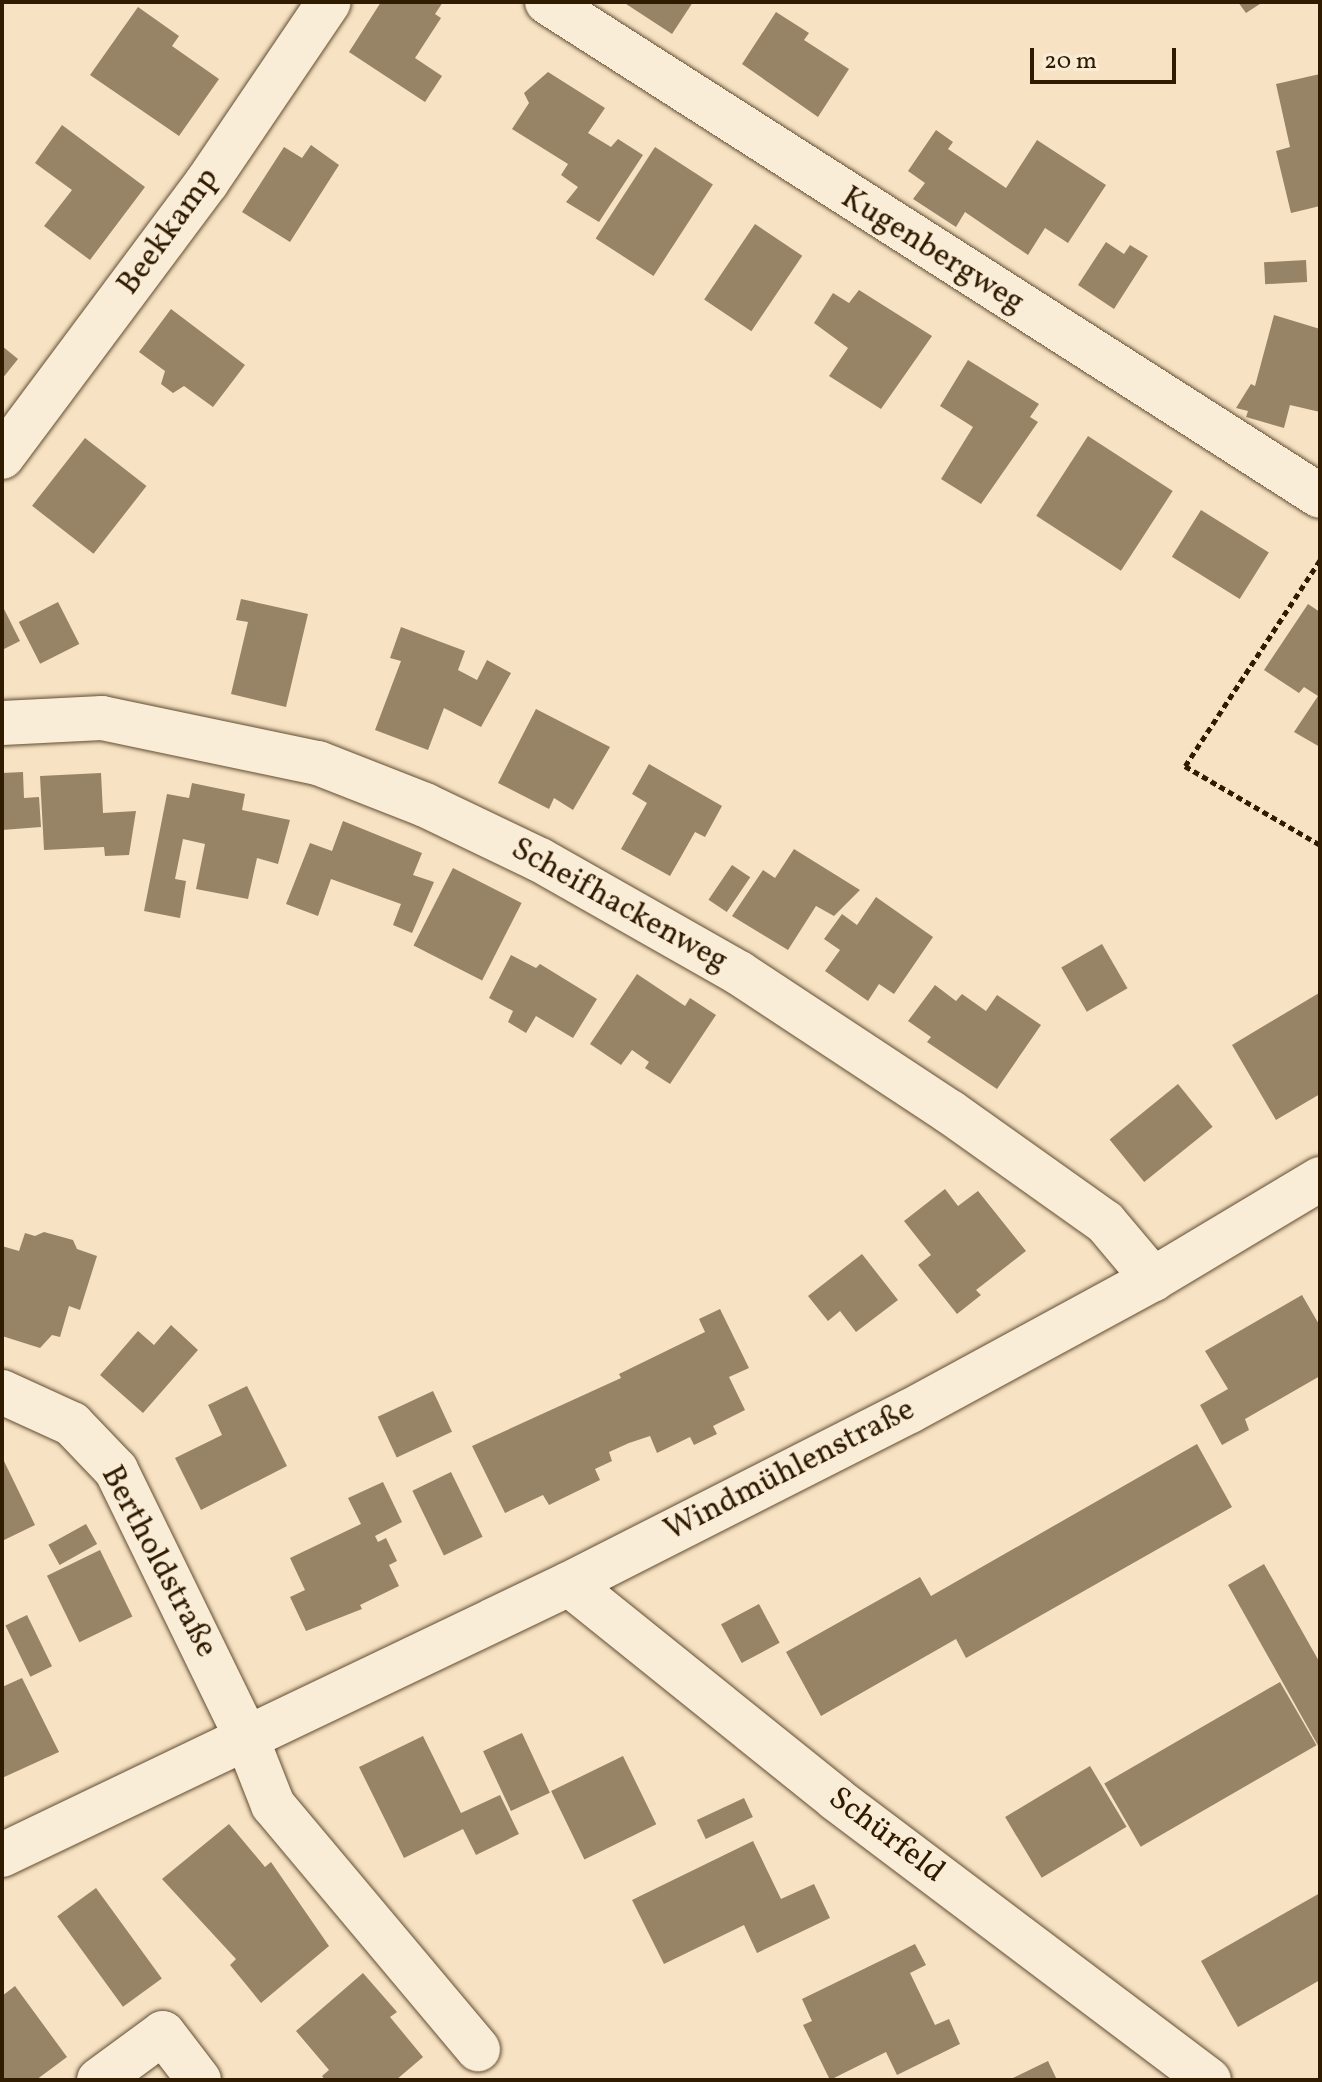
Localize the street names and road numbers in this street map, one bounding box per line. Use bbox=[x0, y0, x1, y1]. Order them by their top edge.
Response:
street label: Beekkamp bbox=[110, 161, 228, 303]
street label: Kugenbergweg bbox=[833, 179, 1031, 323]
street label: Scheifhackenweg bbox=[504, 831, 734, 981]
street label: Windmühlenstraße bbox=[658, 1391, 922, 1551]
street label: Bertholdstraße bbox=[91, 1460, 225, 1664]
street label: Schürfeld bbox=[820, 1780, 952, 1892]

